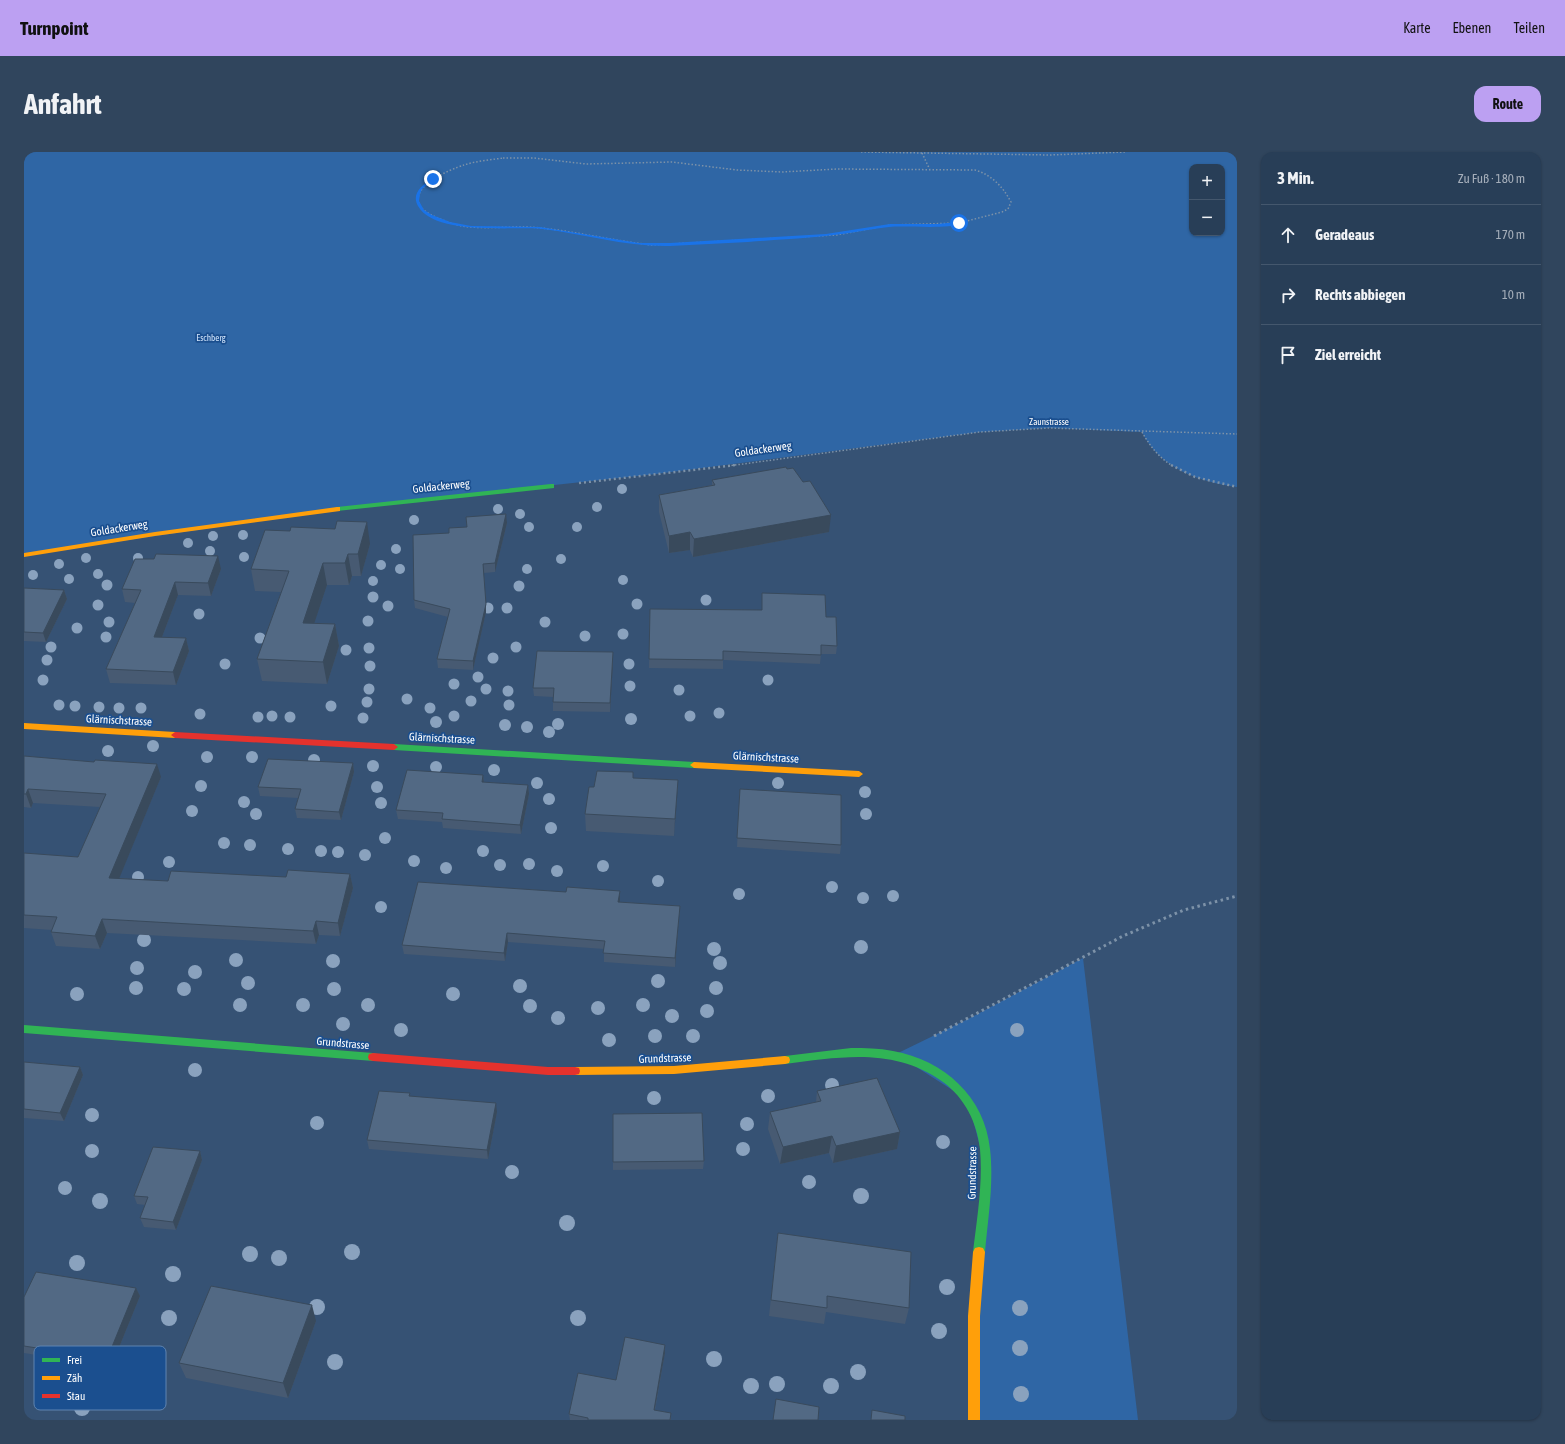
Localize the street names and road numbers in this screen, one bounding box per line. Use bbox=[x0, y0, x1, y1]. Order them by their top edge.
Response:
street label: Zaunstrasse bbox=[1029, 417, 1069, 427]
street label: Goldackerweg bbox=[734, 439, 792, 459]
street label: Goldackerweg bbox=[412, 477, 470, 495]
street label: Goldackerweg bbox=[90, 518, 148, 538]
street label: Glärnischstrasse bbox=[86, 712, 152, 728]
street label: Glärnischstrasse bbox=[409, 730, 475, 746]
street label: Glärnischstrasse bbox=[733, 749, 799, 765]
street label: Grundstrasse bbox=[316, 1035, 370, 1051]
street label: Grundstrasse bbox=[638, 1051, 692, 1065]
street label: Grundstrasse bbox=[966, 1146, 978, 1200]

